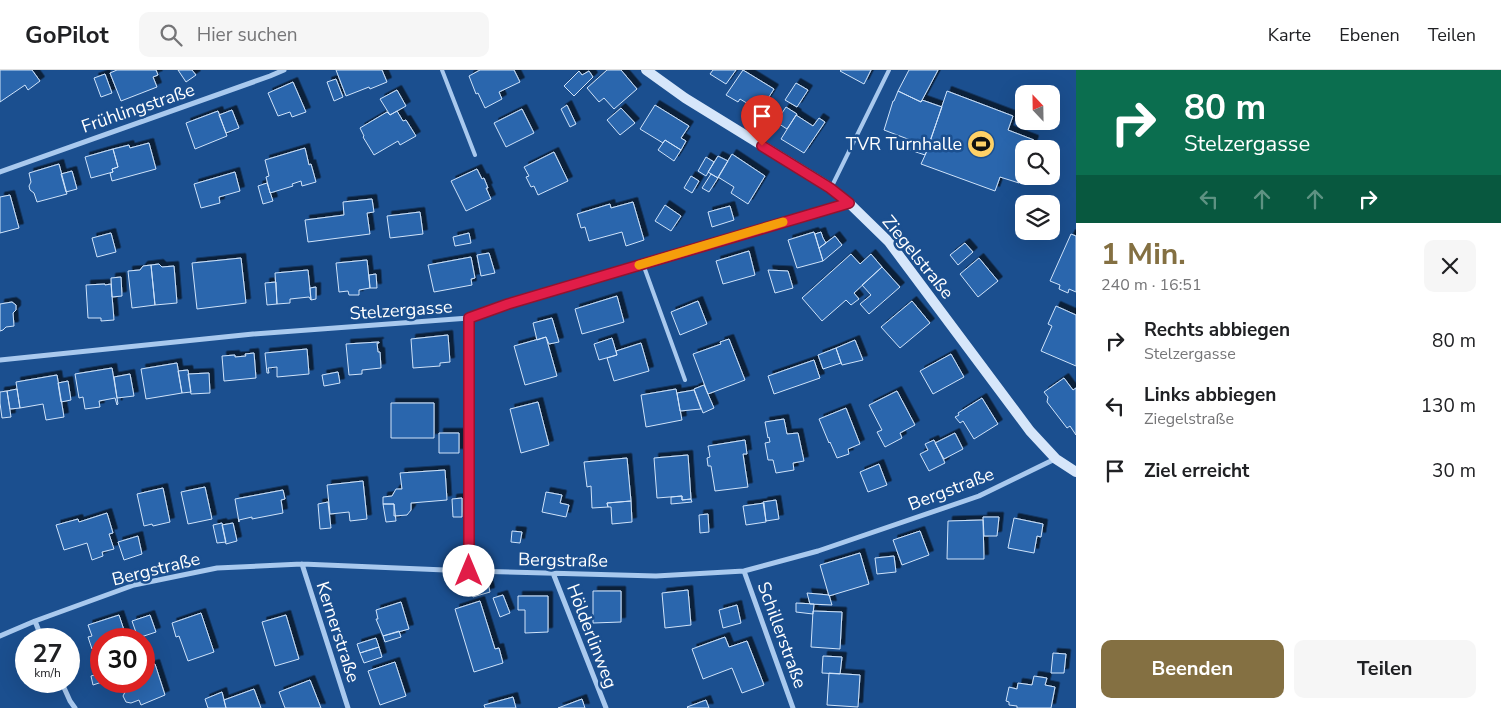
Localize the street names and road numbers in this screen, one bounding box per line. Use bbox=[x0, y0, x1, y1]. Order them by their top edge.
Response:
street label: Frühlingstraße bbox=[78, 77, 198, 139]
street label: Ziegelstraße bbox=[877, 210, 959, 304]
street label: Stelzergasse bbox=[349, 294, 453, 326]
street label: Bergstraße bbox=[905, 462, 997, 516]
street label: Bergstraße bbox=[109, 546, 203, 592]
street label: Bergstraße bbox=[518, 547, 608, 573]
street label: Schillerstraße bbox=[752, 578, 812, 692]
street label: Kernerstraße bbox=[310, 579, 366, 685]
street label: Hölderlinweg bbox=[561, 580, 623, 692]

